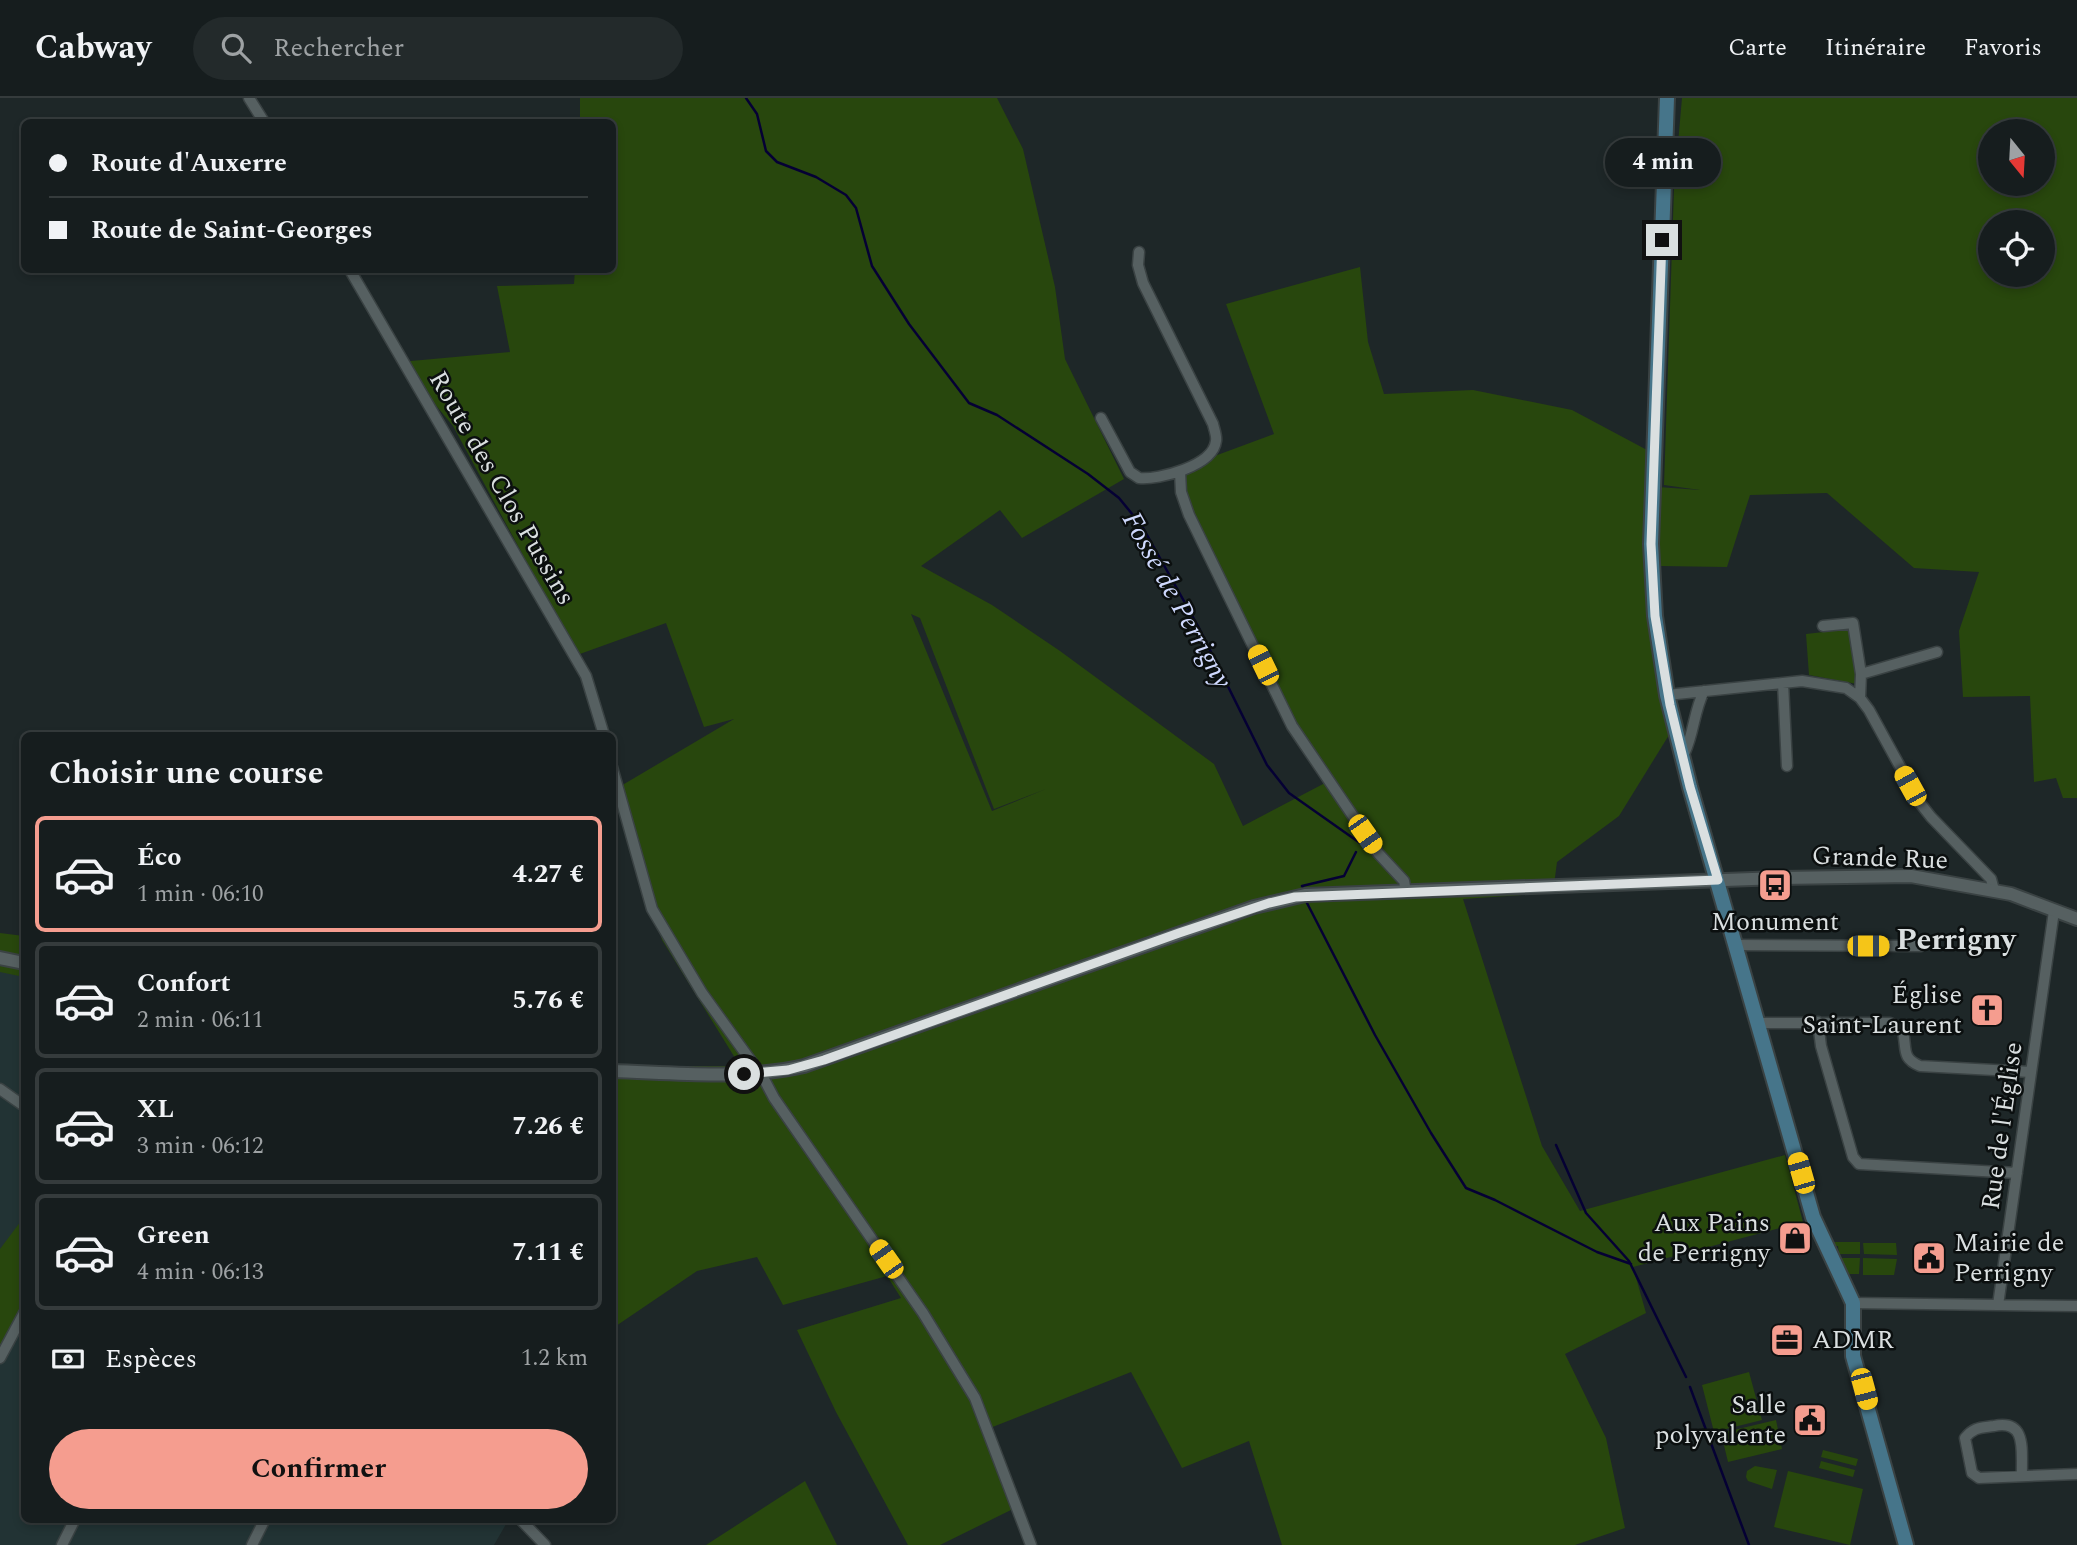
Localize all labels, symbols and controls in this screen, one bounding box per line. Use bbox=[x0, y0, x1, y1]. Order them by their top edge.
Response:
search box bbox=[193, 17, 683, 80]
text: Cabway bbox=[35, 23, 151, 73]
text: Rechercher bbox=[273, 28, 404, 68]
icon: search bbox=[217, 29, 255, 67]
text: Carte bbox=[1728, 30, 1787, 66]
text: Itinéraire bbox=[1825, 30, 1926, 66]
text: Favoris bbox=[1964, 30, 2042, 66]
north arrow bbox=[1978, 119, 2054, 196]
map controls bbox=[1978, 119, 2055, 287]
callout: 4 min bbox=[1604, 138, 1720, 188]
text: Route d'Auxerre bbox=[91, 143, 287, 183]
text: 4 min bbox=[1632, 145, 1694, 180]
text: Route de Saint-Georges bbox=[91, 210, 373, 250]
button: locate bbox=[1978, 210, 2055, 287]
route end bbox=[1646, 224, 1678, 256]
street label: Route des Clos Pussins bbox=[418, 363, 586, 613]
water label: Fossé de Perrigny bbox=[1111, 504, 1244, 697]
car bbox=[1245, 642, 1282, 688]
text: Choisir une course bbox=[49, 749, 324, 798]
car bbox=[1891, 763, 1930, 809]
car bbox=[1345, 811, 1386, 857]
street label: Grande Rue bbox=[1811, 836, 1949, 880]
text: Éco bbox=[137, 837, 181, 877]
icon: car bbox=[53, 843, 116, 906]
text: 4.27 € bbox=[512, 854, 584, 894]
bus stop icon: Monument bbox=[1756, 866, 1794, 904]
text: 1 min · 06:10 bbox=[137, 877, 264, 912]
place label: Monument bbox=[1711, 902, 1839, 942]
district label: Perrigny bbox=[1896, 917, 2017, 963]
car bbox=[1848, 936, 1890, 957]
text: Confort bbox=[137, 963, 231, 1003]
icon: car bbox=[53, 969, 116, 1032]
place label: Église Saint-Laurent bbox=[1802, 975, 1962, 1045]
text: 5.76 € bbox=[512, 980, 584, 1020]
church icon: Église Saint-Laurent bbox=[1968, 991, 2006, 1029]
text: 2 min · 06:11 bbox=[137, 1003, 264, 1038]
street label: Rue de l'Église bbox=[1970, 1039, 2034, 1213]
route start bbox=[728, 1058, 760, 1090]
text: XL bbox=[137, 1089, 174, 1129]
icon: car bbox=[53, 1095, 116, 1158]
text: 7.26 € bbox=[512, 1106, 584, 1146]
text: 3 min · 06:12 bbox=[137, 1129, 264, 1164]
car bbox=[1786, 1150, 1817, 1196]
place label: Aux Pains de Perrigny bbox=[1638, 1203, 1772, 1273]
text: Green bbox=[137, 1215, 210, 1255]
shop icon: Aux Pains de Perrigny bbox=[1776, 1219, 1814, 1257]
icon: car bbox=[53, 1221, 116, 1284]
place label: Mairie de Perrigny bbox=[1954, 1223, 2064, 1293]
text: 7.11 € bbox=[512, 1232, 584, 1272]
car bbox=[866, 1236, 907, 1282]
public building icon: Mairie de Perrigny bbox=[1910, 1239, 1948, 1277]
text: 4 min · 06:13 bbox=[137, 1255, 264, 1290]
place label: ADMR bbox=[1812, 1320, 1894, 1360]
office icon: ADMR bbox=[1768, 1321, 1806, 1359]
text: Espèces bbox=[105, 1339, 197, 1379]
icon: cash bbox=[49, 1340, 87, 1378]
text: 1.2 km bbox=[521, 1341, 588, 1376]
car bbox=[1849, 1366, 1880, 1412]
place label: Salle polyvalente bbox=[1655, 1385, 1786, 1455]
public building icon: Salle polyvalente bbox=[1791, 1401, 1829, 1439]
button: Confirmer bbox=[49, 1429, 588, 1509]

